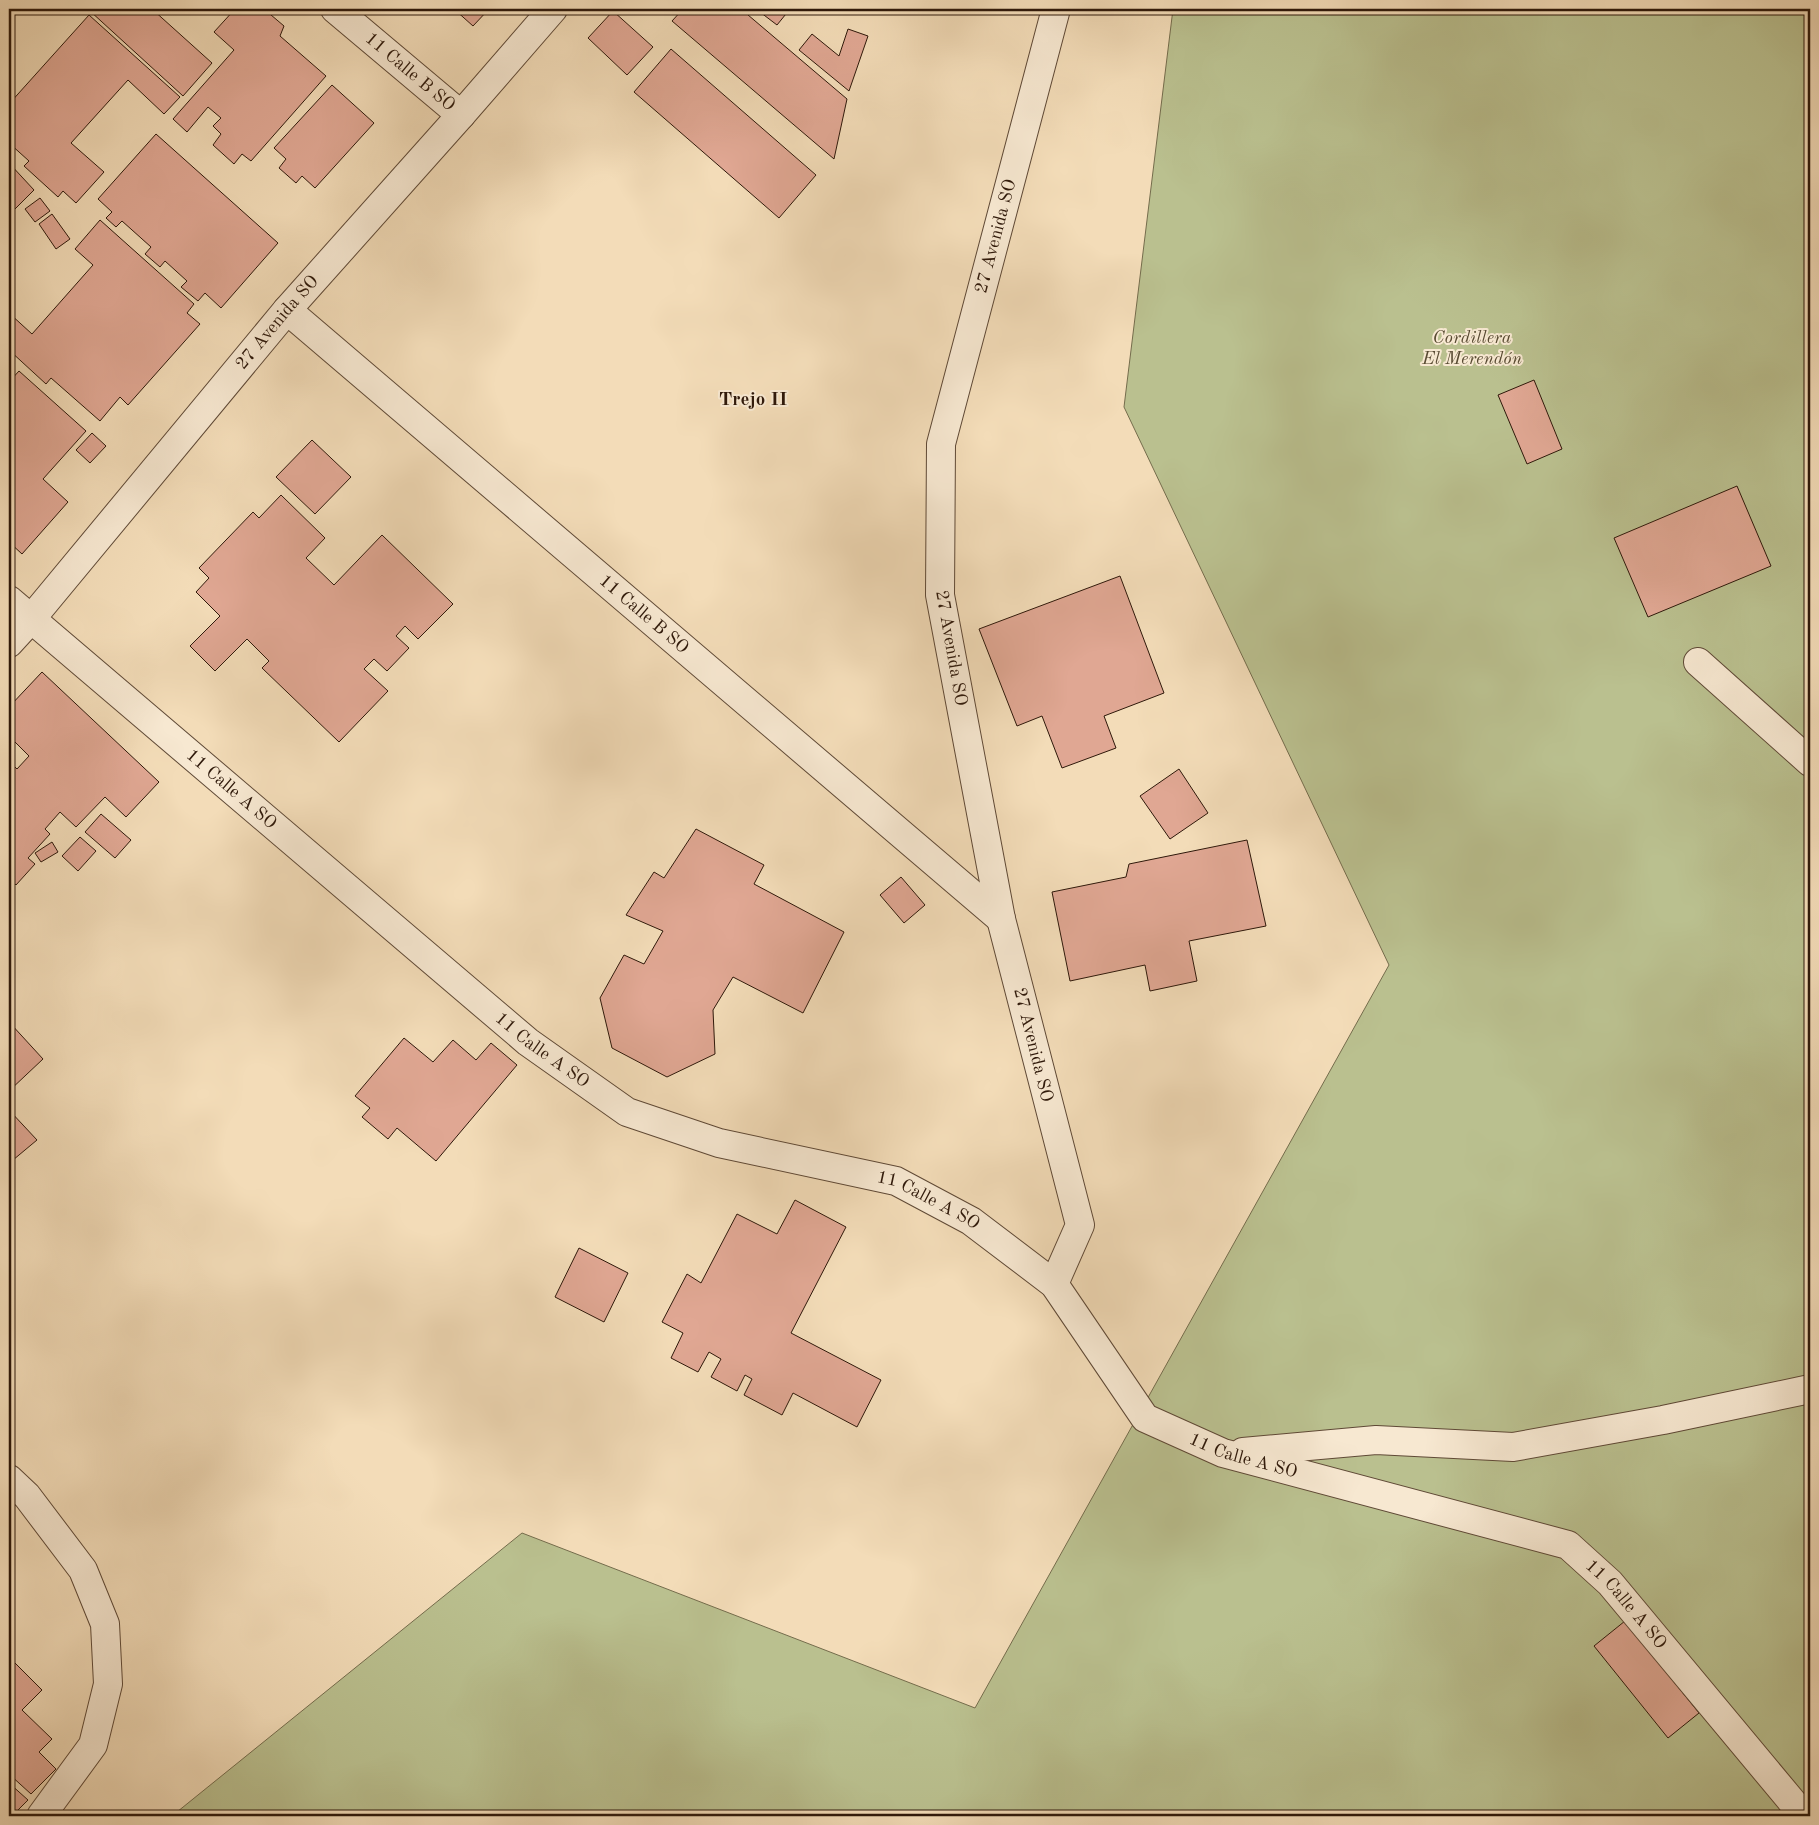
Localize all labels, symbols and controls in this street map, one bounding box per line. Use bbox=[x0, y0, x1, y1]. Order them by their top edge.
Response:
street label: 11 Calle B SO bbox=[362, 29, 458, 115]
street label: 27 Avenida SO bbox=[972, 177, 1020, 295]
street label: 27 Avenida SO bbox=[233, 272, 322, 373]
park label: Cordillera El Merendón bbox=[1421, 329, 1522, 368]
district label: Trejo II bbox=[719, 391, 787, 410]
street label: 11 Calle B SO bbox=[596, 571, 692, 657]
street label: 27 Avenida SO bbox=[932, 589, 970, 707]
street label: 11 Calle A SO bbox=[183, 746, 280, 833]
street label: 27 Avenida SO bbox=[1010, 986, 1056, 1104]
street label: 11 Calle A SO bbox=[492, 1009, 592, 1091]
street label: 11 Calle A SO bbox=[875, 1168, 983, 1233]
street label: 11 Calle A SO bbox=[1186, 1430, 1299, 1481]
street label: 11 Calle A SO bbox=[1582, 1556, 1670, 1652]

